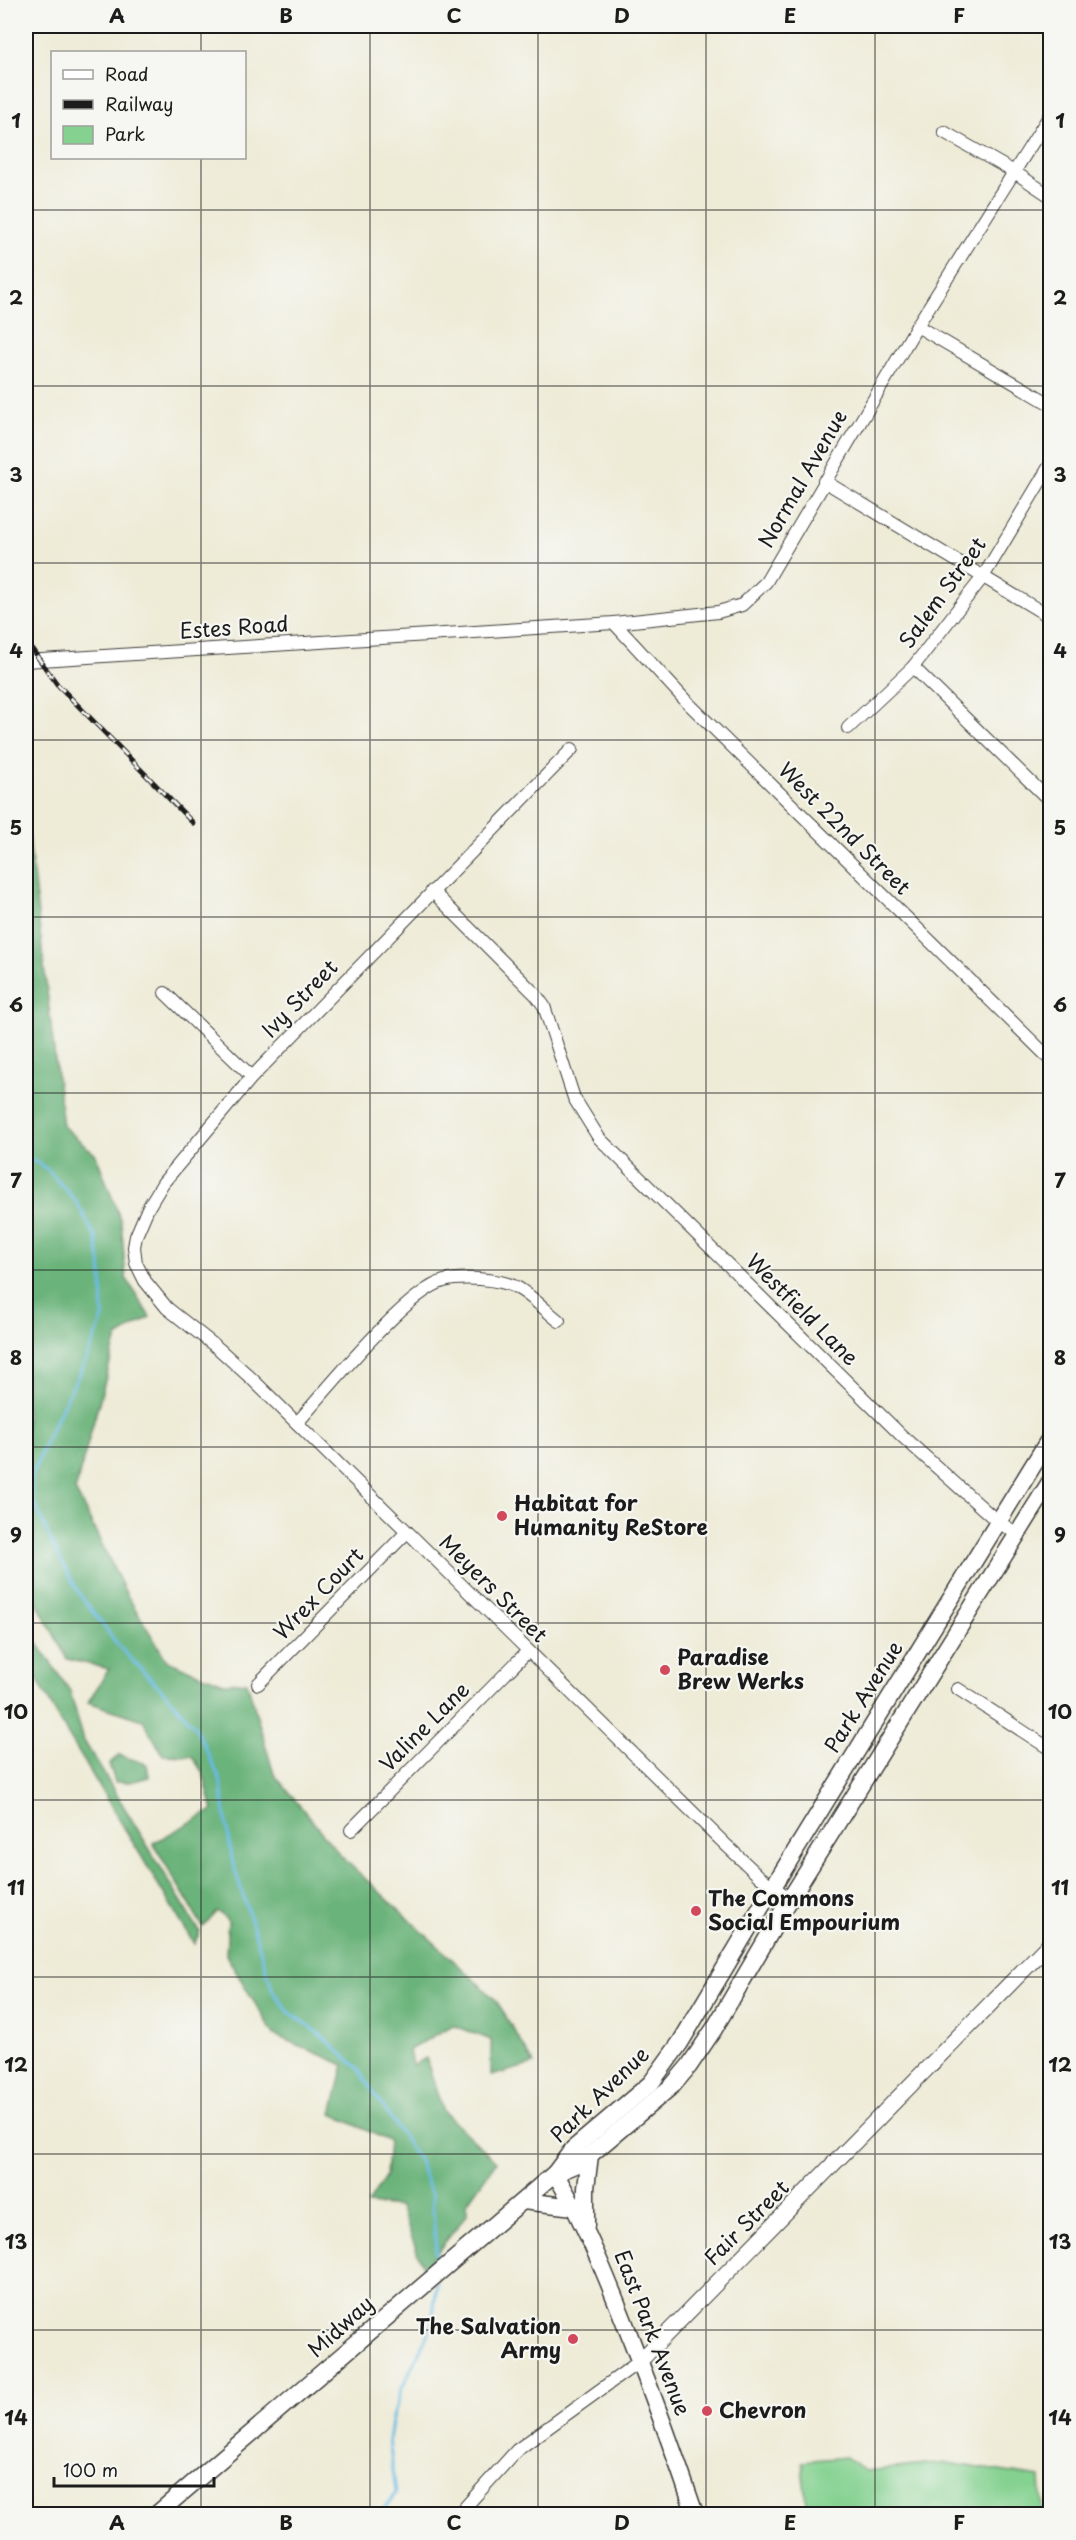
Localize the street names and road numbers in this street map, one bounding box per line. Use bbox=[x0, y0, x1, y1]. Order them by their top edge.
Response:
street label: Normal Avenue bbox=[749, 403, 854, 553]
street label: Salem Street bbox=[890, 529, 993, 654]
street label: Estes Road bbox=[178, 606, 289, 646]
street label: West 22nd Street bbox=[772, 754, 919, 901]
street label: Ivy Street bbox=[253, 951, 344, 1044]
street label: Westfield Lane bbox=[740, 1245, 867, 1372]
street label: Meyers Street bbox=[433, 1526, 556, 1649]
street label: Wrex Court bbox=[265, 1539, 370, 1646]
street label: Park Avenue bbox=[815, 1634, 909, 1758]
street label: Valine Lane bbox=[371, 1673, 476, 1778]
street label: Park Avenue bbox=[542, 2038, 655, 2149]
street label: Fair Street bbox=[696, 2172, 796, 2272]
street label: East Park Avenue bbox=[608, 2245, 700, 2420]
street label: Midway bbox=[300, 2287, 380, 2364]

